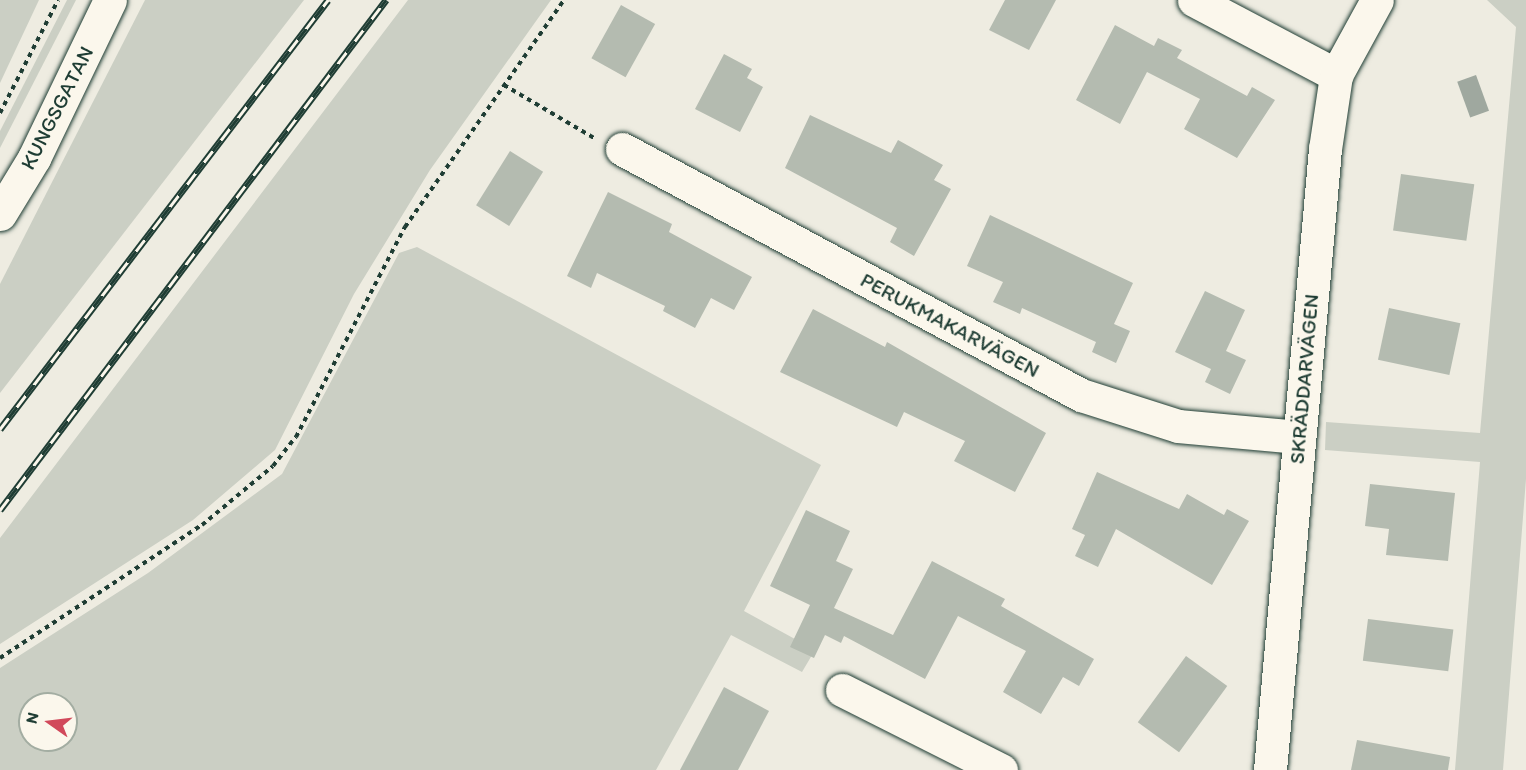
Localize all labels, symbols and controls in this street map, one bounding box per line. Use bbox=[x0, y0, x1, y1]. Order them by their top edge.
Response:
street label: KUNGSGATAN bbox=[15, 42, 99, 174]
street label: PERUKMAKARVÄGEN bbox=[856, 267, 1044, 383]
street label: SKRÄDDARVÄGEN bbox=[1284, 293, 1324, 465]
north arrow bbox=[18, 692, 78, 752]
text: N bbox=[21, 710, 43, 726]

